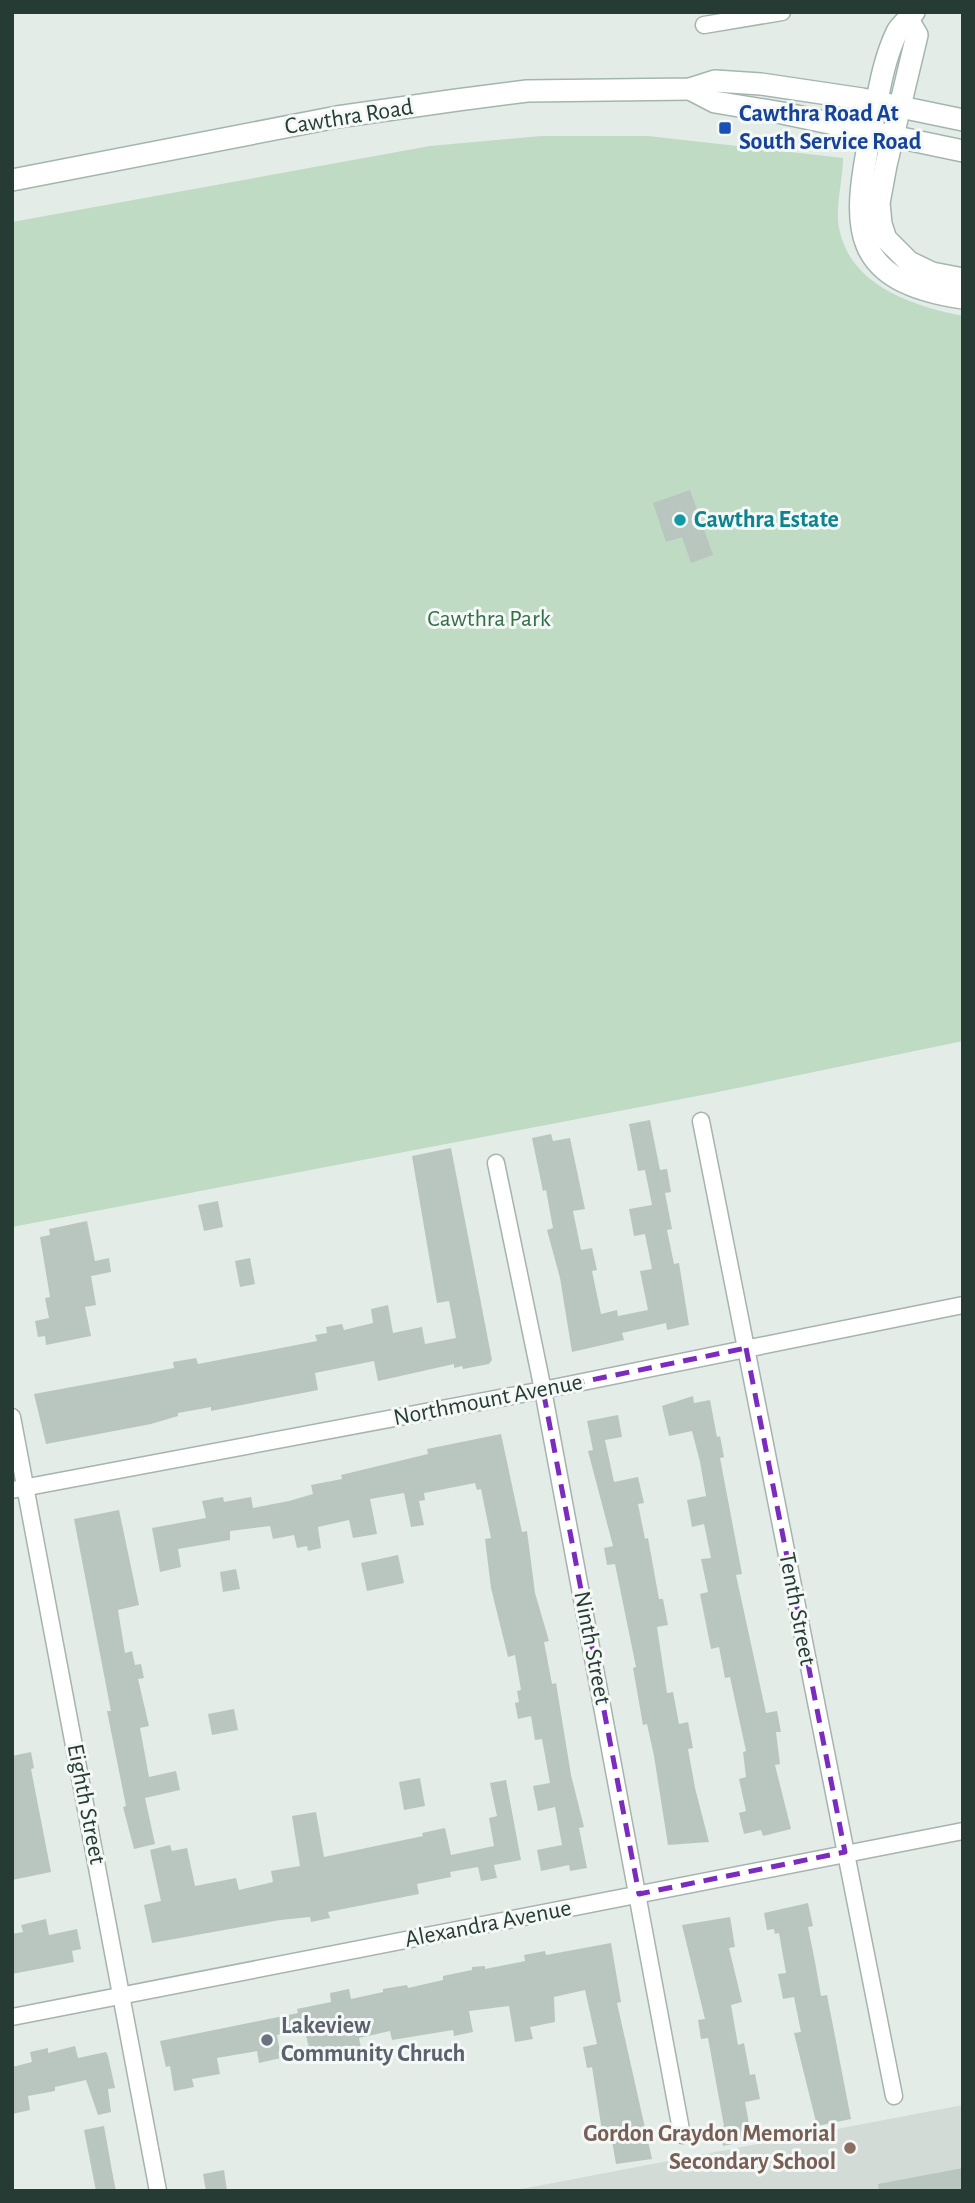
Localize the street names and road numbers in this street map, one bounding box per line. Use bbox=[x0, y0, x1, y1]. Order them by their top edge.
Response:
street label: Cawthra Road bbox=[283, 95, 415, 139]
street label: Northmount Avenue bbox=[391, 1370, 585, 1430]
street label: Tenth Street bbox=[774, 1551, 820, 1668]
street label: Ninth Street bbox=[569, 1589, 615, 1707]
street label: Eighth Street bbox=[63, 1742, 109, 1867]
street label: Alexandra Avenue bbox=[403, 1896, 573, 1952]

